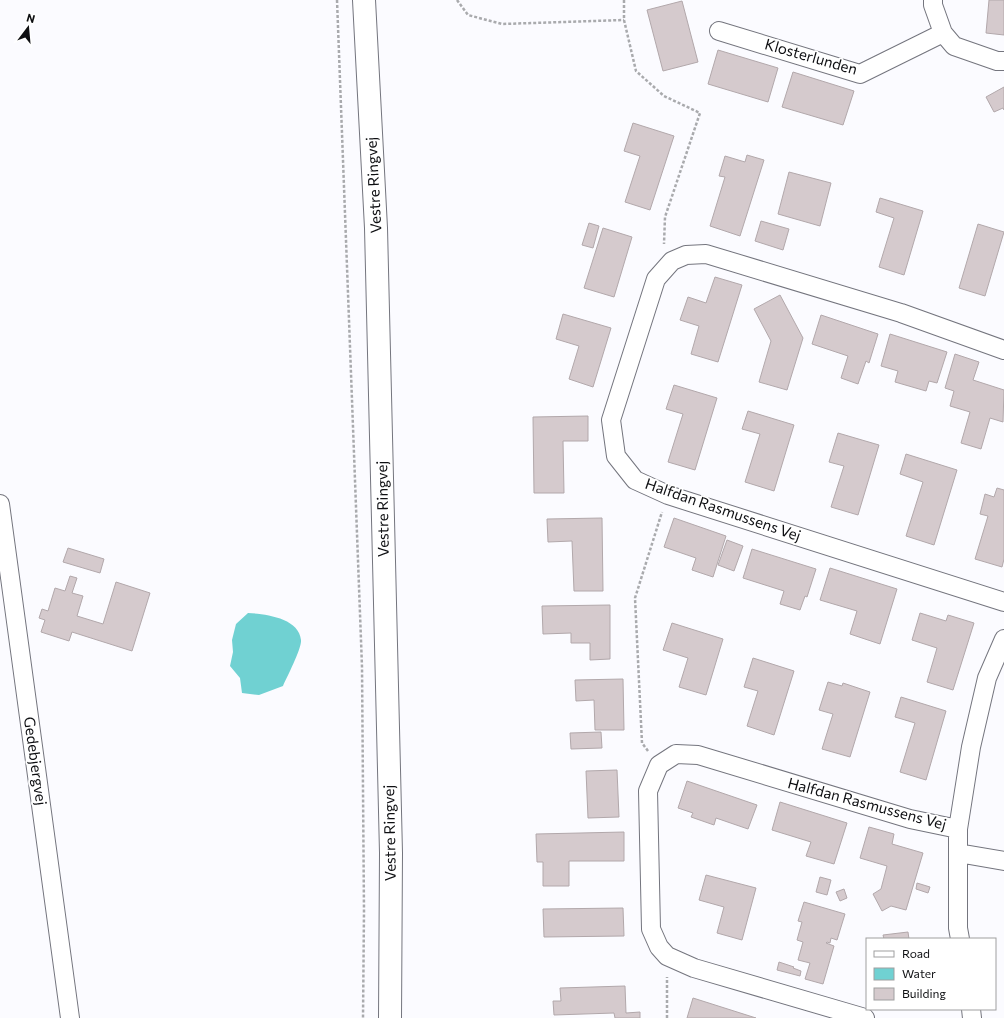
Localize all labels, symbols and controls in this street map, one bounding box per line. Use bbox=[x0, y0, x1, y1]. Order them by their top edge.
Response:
north arrow bbox=[8, 8, 48, 48]
text: N bbox=[25, 11, 37, 25]
street label: Klosterlunden bbox=[763, 34, 860, 78]
street label: Vestre Ringvej bbox=[361, 136, 385, 234]
street label: Vestre Ringvej bbox=[372, 461, 392, 557]
street label: Halfdan Rasmussens Vej bbox=[643, 474, 804, 544]
street label: Gedebjergvej bbox=[21, 715, 51, 806]
street label: Halfdan Rasmussens Vej bbox=[786, 773, 949, 833]
street label: Vestre Ringvej bbox=[379, 785, 399, 881]
legend bbox=[866, 938, 996, 1010]
text: Road bbox=[902, 946, 930, 960]
text: Water bbox=[902, 966, 936, 980]
text: Building bbox=[902, 986, 946, 1000]

